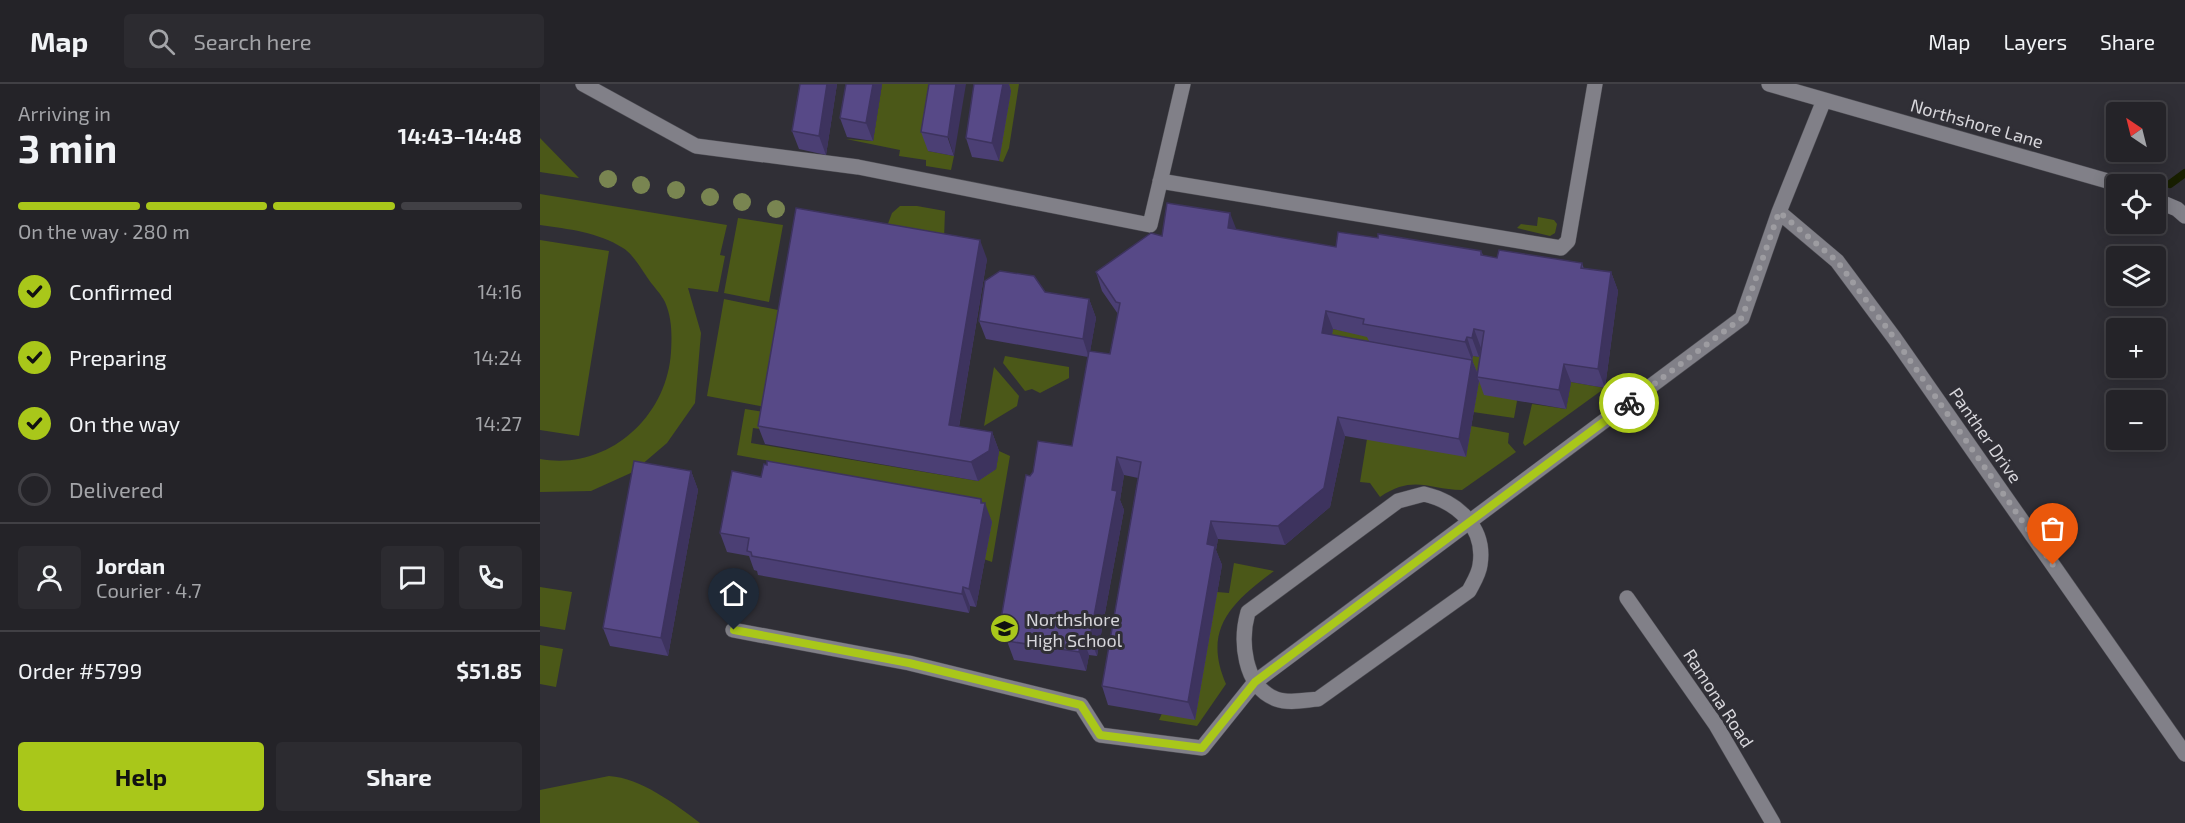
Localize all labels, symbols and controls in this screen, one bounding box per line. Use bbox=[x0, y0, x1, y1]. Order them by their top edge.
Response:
search box bbox=[124, 14, 544, 68]
text: Map bbox=[30, 24, 88, 58]
icon: search bbox=[145, 25, 178, 58]
text: Search here bbox=[193, 28, 312, 54]
text: Map bbox=[1928, 29, 1970, 54]
text: Layers bbox=[2003, 29, 2067, 54]
text: Share bbox=[2100, 29, 2155, 54]
street label: Northshore Lane bbox=[1908, 94, 2046, 152]
text: Arriving in bbox=[18, 101, 111, 125]
north arrow bbox=[2106, 102, 2166, 162]
map controls bbox=[2106, 102, 2166, 450]
text: 14:43–14:48 bbox=[398, 122, 522, 148]
text: 3 min bbox=[18, 124, 117, 171]
button: locate bbox=[2106, 174, 2166, 234]
text: On the way · 280 m bbox=[18, 219, 190, 243]
button: layers bbox=[2106, 246, 2166, 306]
icon: check bbox=[18, 275, 51, 308]
text: Confirmed bbox=[69, 278, 173, 304]
text: 14:16 bbox=[478, 279, 522, 303]
button: + bbox=[2106, 318, 2166, 378]
icon: check bbox=[18, 341, 51, 374]
text: Preparing bbox=[69, 344, 167, 370]
text: 14:24 bbox=[473, 345, 522, 369]
courier bbox=[1599, 373, 1659, 433]
street label: Panther Drive bbox=[1945, 383, 2027, 487]
icon: bike bbox=[1613, 387, 1646, 420]
button: − bbox=[2106, 390, 2166, 450]
icon: check bbox=[18, 407, 51, 440]
text: On the way bbox=[69, 410, 180, 436]
text: 14:27 bbox=[476, 411, 522, 435]
text: Delivered bbox=[69, 476, 164, 502]
pin bbox=[2027, 503, 2078, 565]
icon: bag bbox=[2036, 512, 2069, 545]
button: person bbox=[18, 546, 81, 609]
button: chat bbox=[381, 546, 444, 609]
button: phone bbox=[459, 546, 522, 609]
text: Jordan bbox=[96, 552, 165, 578]
pin bbox=[708, 568, 759, 630]
icon: home bbox=[717, 577, 750, 610]
text: Courier · 4.7 bbox=[96, 578, 202, 602]
place label: Northshore High School bbox=[1026, 608, 1123, 651]
school or university icon: Northshore High School bbox=[989, 613, 1021, 645]
street label: Ramona Road bbox=[1679, 645, 1759, 751]
text: Order #5799 bbox=[18, 657, 142, 683]
text: $51.85 bbox=[456, 657, 522, 683]
button: Help bbox=[18, 742, 264, 811]
button: Share bbox=[276, 742, 522, 811]

